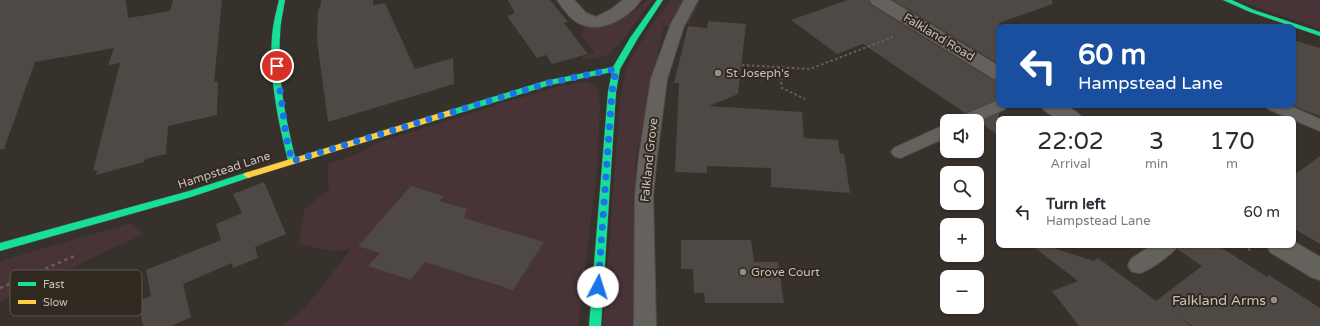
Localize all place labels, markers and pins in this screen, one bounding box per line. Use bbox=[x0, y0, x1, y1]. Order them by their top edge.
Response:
pin bbox=[260, 49, 294, 83]
place label: St Joseph's bbox=[726, 66, 790, 80]
marker: St Joseph's bbox=[713, 68, 723, 78]
place label: Grove Court bbox=[751, 265, 820, 279]
marker: Grove Court bbox=[738, 267, 748, 277]
place label: Falkland Arms bbox=[1172, 292, 1266, 309]
marker: Falkland Arms bbox=[1269, 295, 1279, 305]

